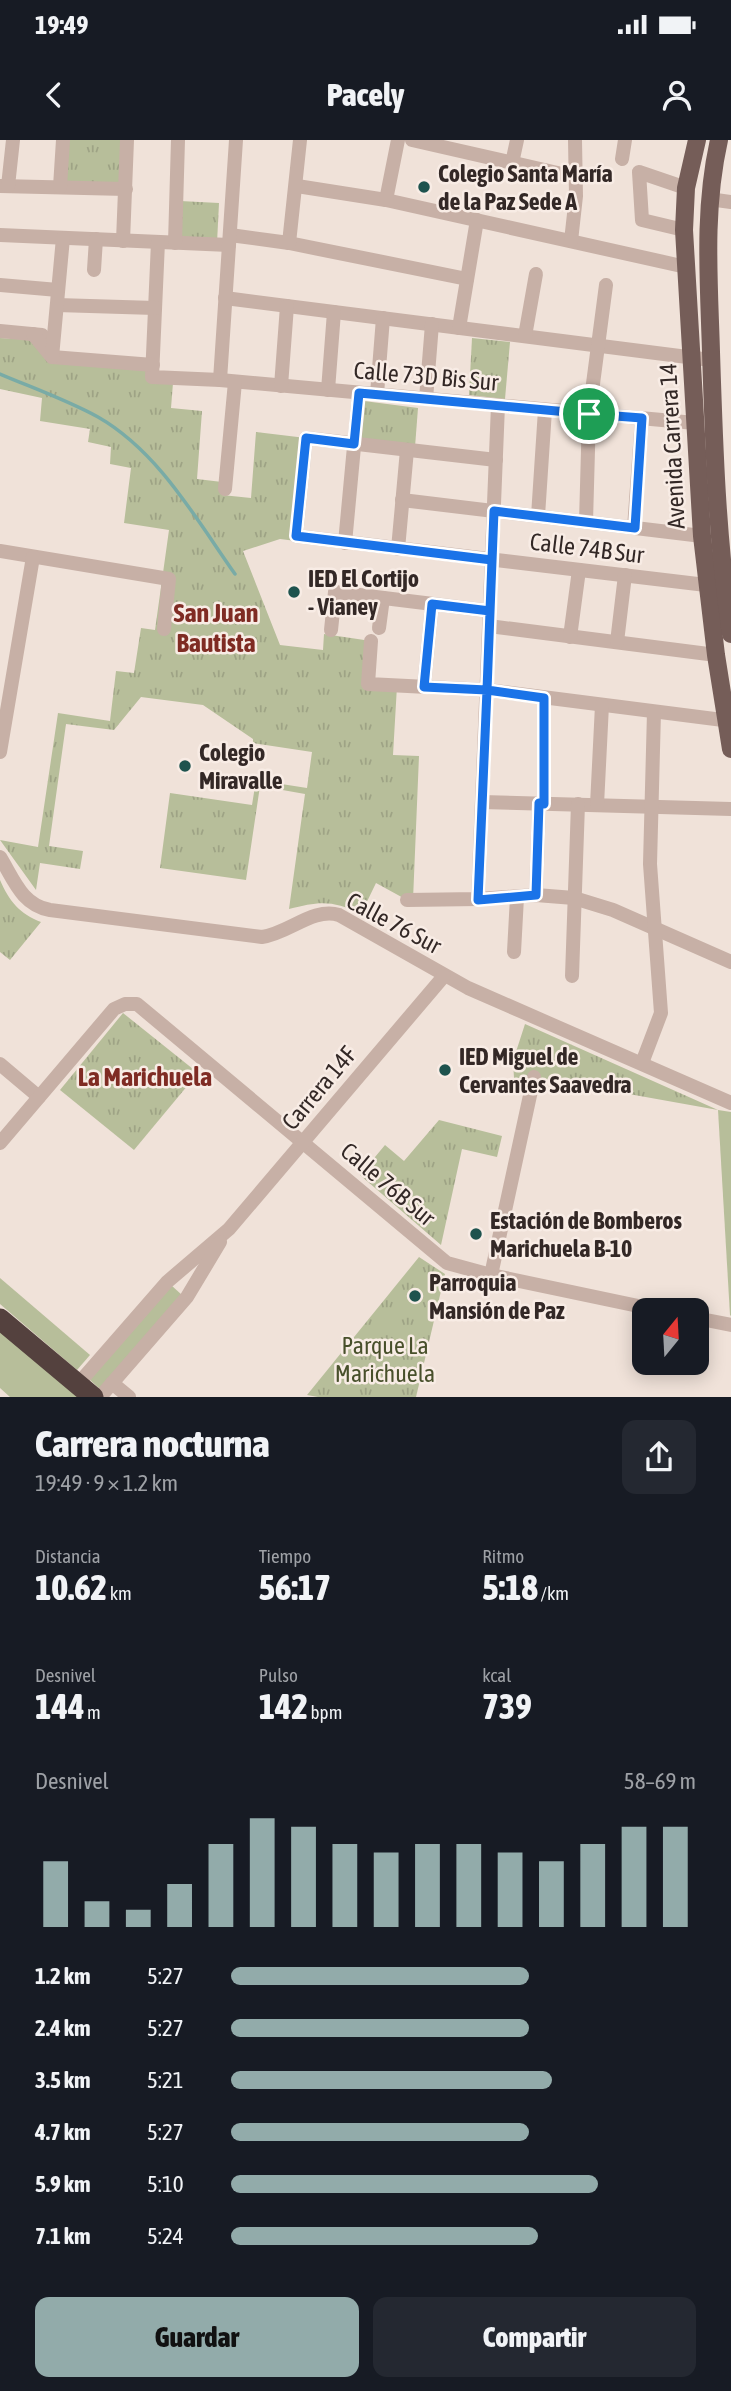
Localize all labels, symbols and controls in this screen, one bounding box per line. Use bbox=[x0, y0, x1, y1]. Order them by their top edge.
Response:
text: 19:49 bbox=[35, 10, 89, 40]
icon: back bbox=[35, 76, 73, 114]
text: Pacely bbox=[327, 76, 404, 113]
icon: person bbox=[658, 76, 696, 114]
place label: Colegio Santa María de la Paz Sede A bbox=[438, 160, 613, 215]
marker: Colegio Santa María de la Paz Sede A bbox=[416, 179, 432, 195]
street label: Calle 73D Bis Sur bbox=[352, 356, 500, 396]
street label: Avenida Carrera 14 bbox=[654, 362, 690, 530]
pin bbox=[559, 384, 619, 444]
icon: arrive bbox=[570, 395, 608, 433]
street label: Calle 74B Sur bbox=[528, 528, 646, 568]
place label: IED El Cortijo - Vianey bbox=[308, 565, 419, 620]
marker: IED El Cortijo - Vianey bbox=[286, 584, 302, 600]
district label: San Juan Bautista bbox=[174, 598, 258, 658]
place label: Colegio Miravalle bbox=[199, 739, 283, 794]
marker: Colegio Miravalle bbox=[177, 758, 193, 774]
street label: Calle 76 Sur bbox=[342, 887, 447, 960]
street label: Carrera 14F bbox=[276, 1041, 362, 1135]
place label: IED Miguel de Cervantes Saavedra bbox=[459, 1043, 632, 1098]
district label: La Marichuela bbox=[78, 1062, 212, 1092]
marker: IED Miguel de Cervantes Saavedra bbox=[437, 1062, 453, 1078]
street label: Calle 76B Sur bbox=[335, 1137, 441, 1232]
place label: Estación de Bomberos Marichuela B-10 bbox=[490, 1207, 683, 1262]
marker: Estación de Bomberos Marichuela B-10 bbox=[468, 1226, 484, 1242]
place label: Parroquia Mansión de Paz bbox=[429, 1269, 565, 1324]
marker: Parroquia Mansión de Paz bbox=[407, 1288, 423, 1304]
north arrow bbox=[632, 1298, 709, 1376]
map controls bbox=[632, 1298, 709, 1375]
park label: Parque La Marichuela bbox=[335, 1332, 435, 1387]
button: share bbox=[622, 1420, 696, 1494]
text: Carrera nocturna bbox=[35, 1422, 270, 1465]
text: 19:49 · 9 × 1.2 km bbox=[35, 1470, 178, 1496]
text: Distancia bbox=[35, 1545, 100, 1567]
text: Tiempo bbox=[259, 1545, 311, 1567]
text: Ritmo bbox=[482, 1545, 524, 1567]
text: 10.62 bbox=[35, 1567, 107, 1607]
text: 56:17 bbox=[259, 1567, 331, 1607]
text: 5:18 bbox=[482, 1567, 538, 1607]
text: km bbox=[107, 1582, 132, 1604]
text: /km bbox=[538, 1582, 569, 1604]
text: Desnivel bbox=[35, 1664, 96, 1686]
text: Pulso bbox=[259, 1664, 298, 1686]
text: kcal bbox=[482, 1664, 511, 1686]
text: 144 bbox=[35, 1686, 84, 1726]
text: 142 bbox=[259, 1686, 308, 1726]
text: 739 bbox=[482, 1686, 532, 1726]
text: m bbox=[84, 1701, 101, 1723]
text: bpm bbox=[308, 1701, 342, 1723]
text: Desnivel bbox=[35, 1768, 109, 1794]
text: 58–69 m bbox=[624, 1768, 696, 1794]
text: 1.2 km bbox=[35, 1963, 91, 1989]
text: 5:27 bbox=[147, 1963, 184, 1989]
text: 2.4 km bbox=[35, 2015, 91, 2041]
text: 5:27 bbox=[147, 2015, 184, 2041]
text: 3.5 km bbox=[35, 2067, 91, 2093]
text: 5:21 bbox=[147, 2067, 184, 2093]
text: 4.7 km bbox=[35, 2119, 91, 2145]
text: 5:27 bbox=[147, 2119, 184, 2145]
text: 5.9 km bbox=[35, 2171, 91, 2197]
text: 5:10 bbox=[147, 2171, 184, 2197]
text: 7.1 km bbox=[35, 2223, 91, 2249]
text: 5:24 bbox=[147, 2223, 184, 2249]
button: Guardar bbox=[35, 2297, 359, 2377]
button: Compartir bbox=[373, 2297, 696, 2377]

